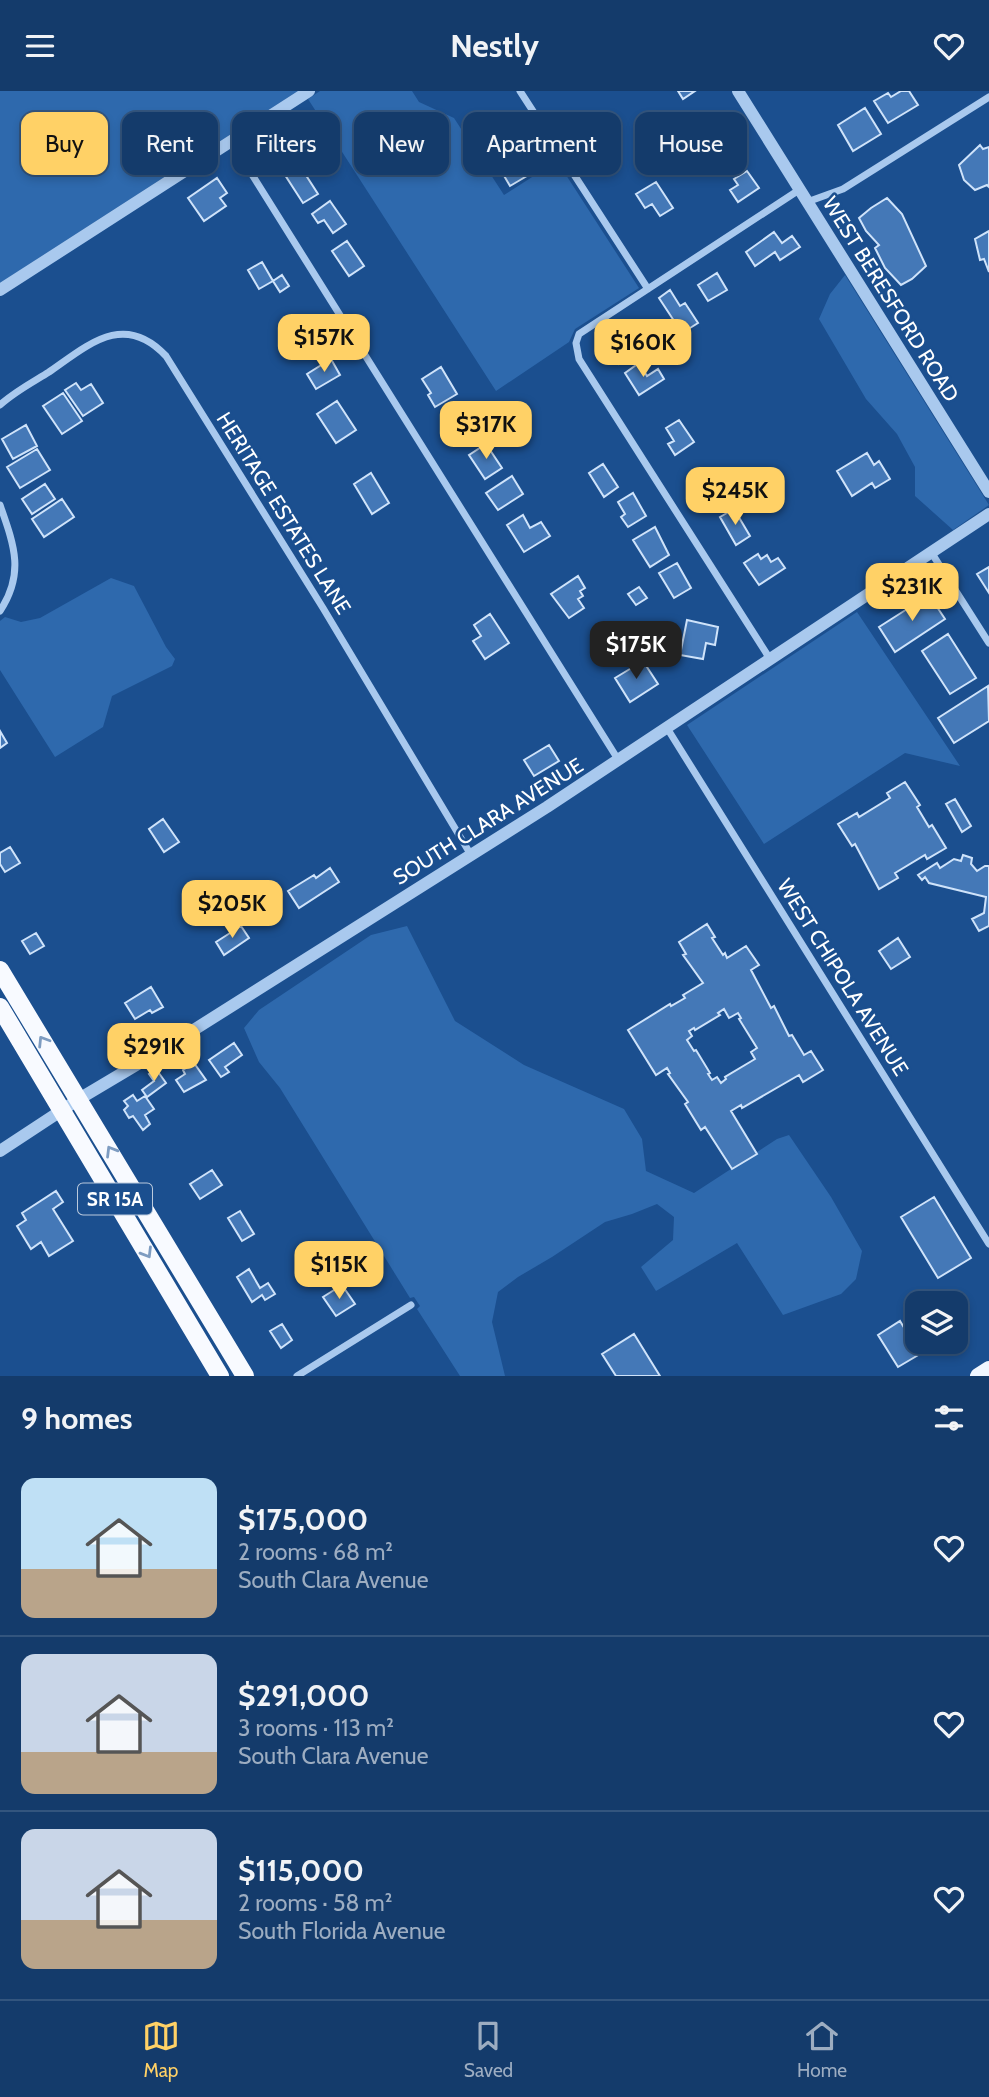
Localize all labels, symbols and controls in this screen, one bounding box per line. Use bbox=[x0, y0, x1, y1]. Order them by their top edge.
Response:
text: Nestly bbox=[450, 26, 539, 65]
icon: menu bbox=[21, 27, 59, 65]
icon: heart bbox=[930, 27, 968, 65]
chip: Buy bbox=[21, 112, 108, 175]
chip: Rent bbox=[122, 112, 218, 175]
chip: Filters bbox=[232, 112, 340, 175]
chip: New bbox=[354, 112, 449, 175]
chip: Apartment bbox=[463, 112, 621, 175]
chip: House bbox=[635, 112, 747, 175]
street label: WEST BERESFORD ROAD bbox=[818, 192, 964, 406]
pin: $157K bbox=[275, 315, 373, 374]
pin: $160K bbox=[594, 320, 692, 379]
text: $157K bbox=[294, 323, 354, 351]
text: $160K bbox=[610, 328, 676, 356]
pin: $317K bbox=[437, 401, 535, 461]
street label: HERITAGE ESTATES LANE bbox=[212, 408, 356, 618]
text: $317K bbox=[456, 410, 516, 438]
pin: $245K bbox=[686, 467, 784, 527]
text: $245K bbox=[702, 476, 768, 504]
pin: $231K bbox=[863, 563, 961, 623]
text: $231K bbox=[882, 572, 942, 600]
pin: $175K bbox=[587, 621, 685, 681]
text: $175K bbox=[606, 630, 666, 658]
street label: SOUTH CLARA AVENUE bbox=[388, 752, 588, 890]
street label: WEST CHIPOLA AVENUE bbox=[772, 874, 914, 1080]
pin: $205K bbox=[183, 881, 281, 940]
text: $205K bbox=[198, 889, 266, 917]
pin: $291K bbox=[105, 1023, 203, 1083]
text: $291K bbox=[123, 1032, 185, 1060]
one-way arrow bbox=[39, 1035, 52, 1048]
one-way arrow bbox=[106, 1146, 119, 1159]
road number: SR 15A bbox=[78, 1183, 152, 1215]
pin: $115K bbox=[290, 1241, 388, 1301]
one-way arrow bbox=[139, 1245, 152, 1258]
text: $115K bbox=[310, 1250, 368, 1278]
map controls bbox=[905, 1291, 968, 1354]
button: layers bbox=[905, 1291, 968, 1354]
icon: filters bbox=[930, 1399, 968, 1437]
text: 9 homes bbox=[21, 1400, 132, 1437]
text: $175,000 bbox=[238, 1501, 368, 1538]
icon: home bbox=[77, 1506, 161, 1590]
icon: heart bbox=[930, 1529, 968, 1567]
text: 2 rooms · 68 m² bbox=[238, 1538, 393, 1566]
text: South Clara Avenue bbox=[238, 1566, 428, 1594]
text: $291,000 bbox=[238, 1677, 369, 1714]
icon: home bbox=[77, 1682, 161, 1766]
icon: heart bbox=[930, 1705, 968, 1743]
text: 3 rooms · 113 m² bbox=[238, 1714, 394, 1742]
text: South Clara Avenue bbox=[238, 1742, 428, 1770]
text: $115,000 bbox=[238, 1852, 364, 1889]
icon: home bbox=[77, 1857, 161, 1941]
icon: heart bbox=[930, 1880, 968, 1918]
text: 2 rooms · 58 m² bbox=[238, 1889, 392, 1917]
text: South Florida Avenue bbox=[238, 1917, 446, 1945]
tab: Map bbox=[142, 2017, 180, 2082]
tab: Saved bbox=[464, 2017, 513, 2082]
tab: Home bbox=[797, 2017, 847, 2082]

